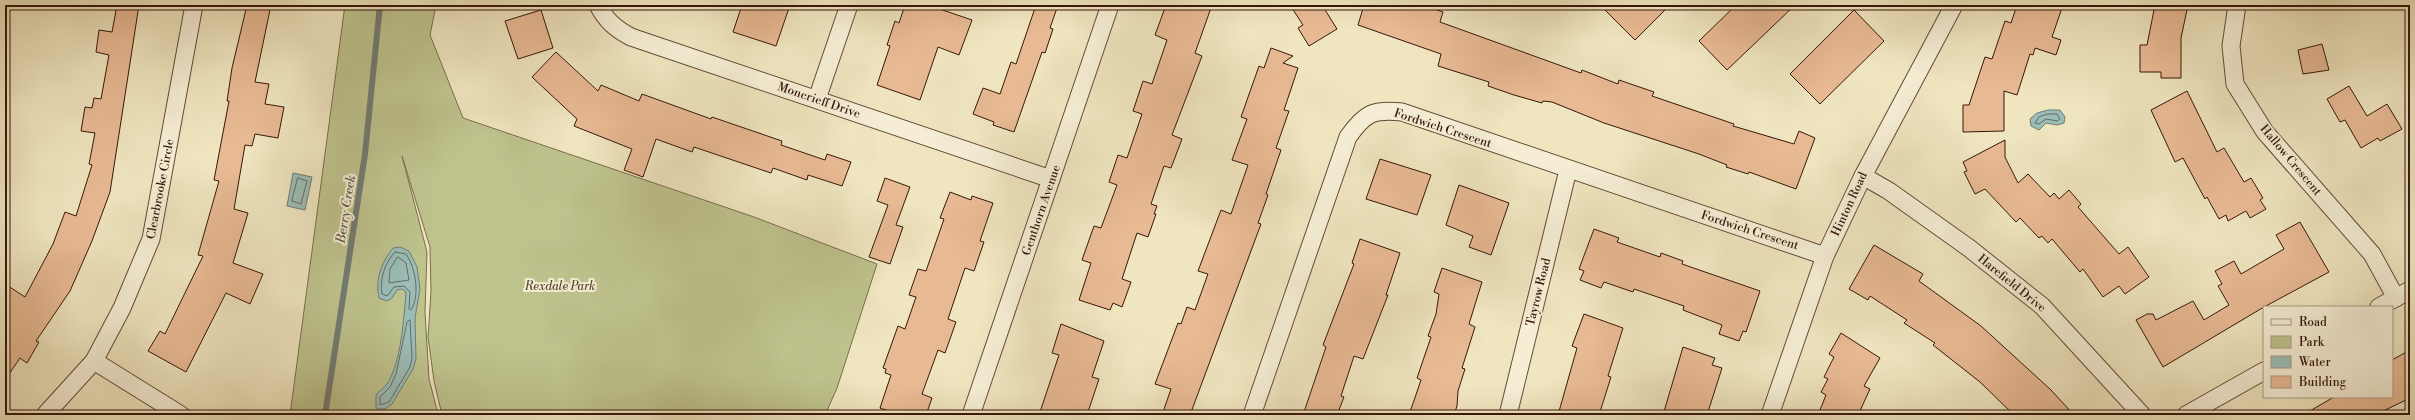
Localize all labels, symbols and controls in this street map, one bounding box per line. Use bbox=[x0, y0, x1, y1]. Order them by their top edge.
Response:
street label: Moncrieff Drive bbox=[775, 79, 862, 122]
street label: Fordwich Crescent bbox=[1392, 106, 1494, 152]
street label: Hallow Crescent bbox=[2257, 122, 2325, 200]
street label: Clearbrooke Circle bbox=[143, 138, 178, 241]
street label: Genthorn Avenue bbox=[1019, 163, 1064, 257]
street label: Hinton Road bbox=[1828, 170, 1871, 239]
water label: Berry Creek bbox=[333, 174, 359, 245]
street label: Fordwich Crescent bbox=[1699, 208, 1801, 254]
street label: Harefield Drive bbox=[1974, 251, 2049, 316]
street label: Tayrow Road bbox=[1523, 256, 1554, 328]
park label: Rexdale Park bbox=[524, 279, 595, 294]
legend bbox=[2263, 306, 2393, 398]
text: Road bbox=[2299, 315, 2327, 330]
text: Park bbox=[2299, 335, 2325, 350]
text: Water bbox=[2298, 355, 2331, 370]
text: Building bbox=[2298, 375, 2347, 390]

